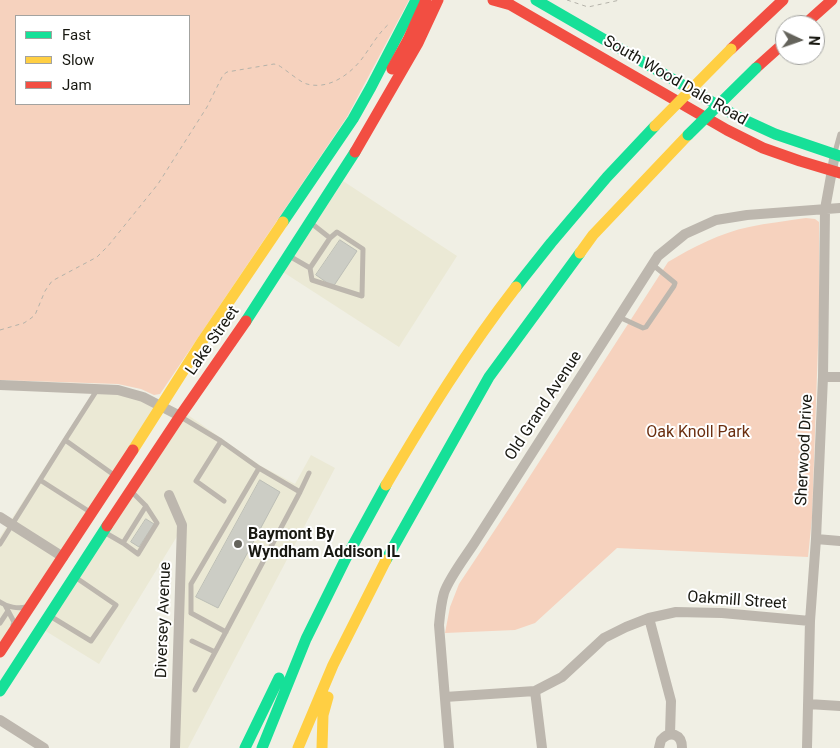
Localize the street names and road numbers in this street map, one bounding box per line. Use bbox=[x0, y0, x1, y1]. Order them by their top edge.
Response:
street label: South Wood Dale Road bbox=[600, 32, 750, 130]
street label: Lake Street bbox=[182, 303, 244, 379]
street label: Old Grand Avenue bbox=[501, 348, 587, 464]
street label: Sherwood Drive bbox=[792, 394, 818, 506]
street label: Diversey Avenue bbox=[152, 561, 176, 679]
street label: Oakmill Street bbox=[687, 588, 787, 614]

